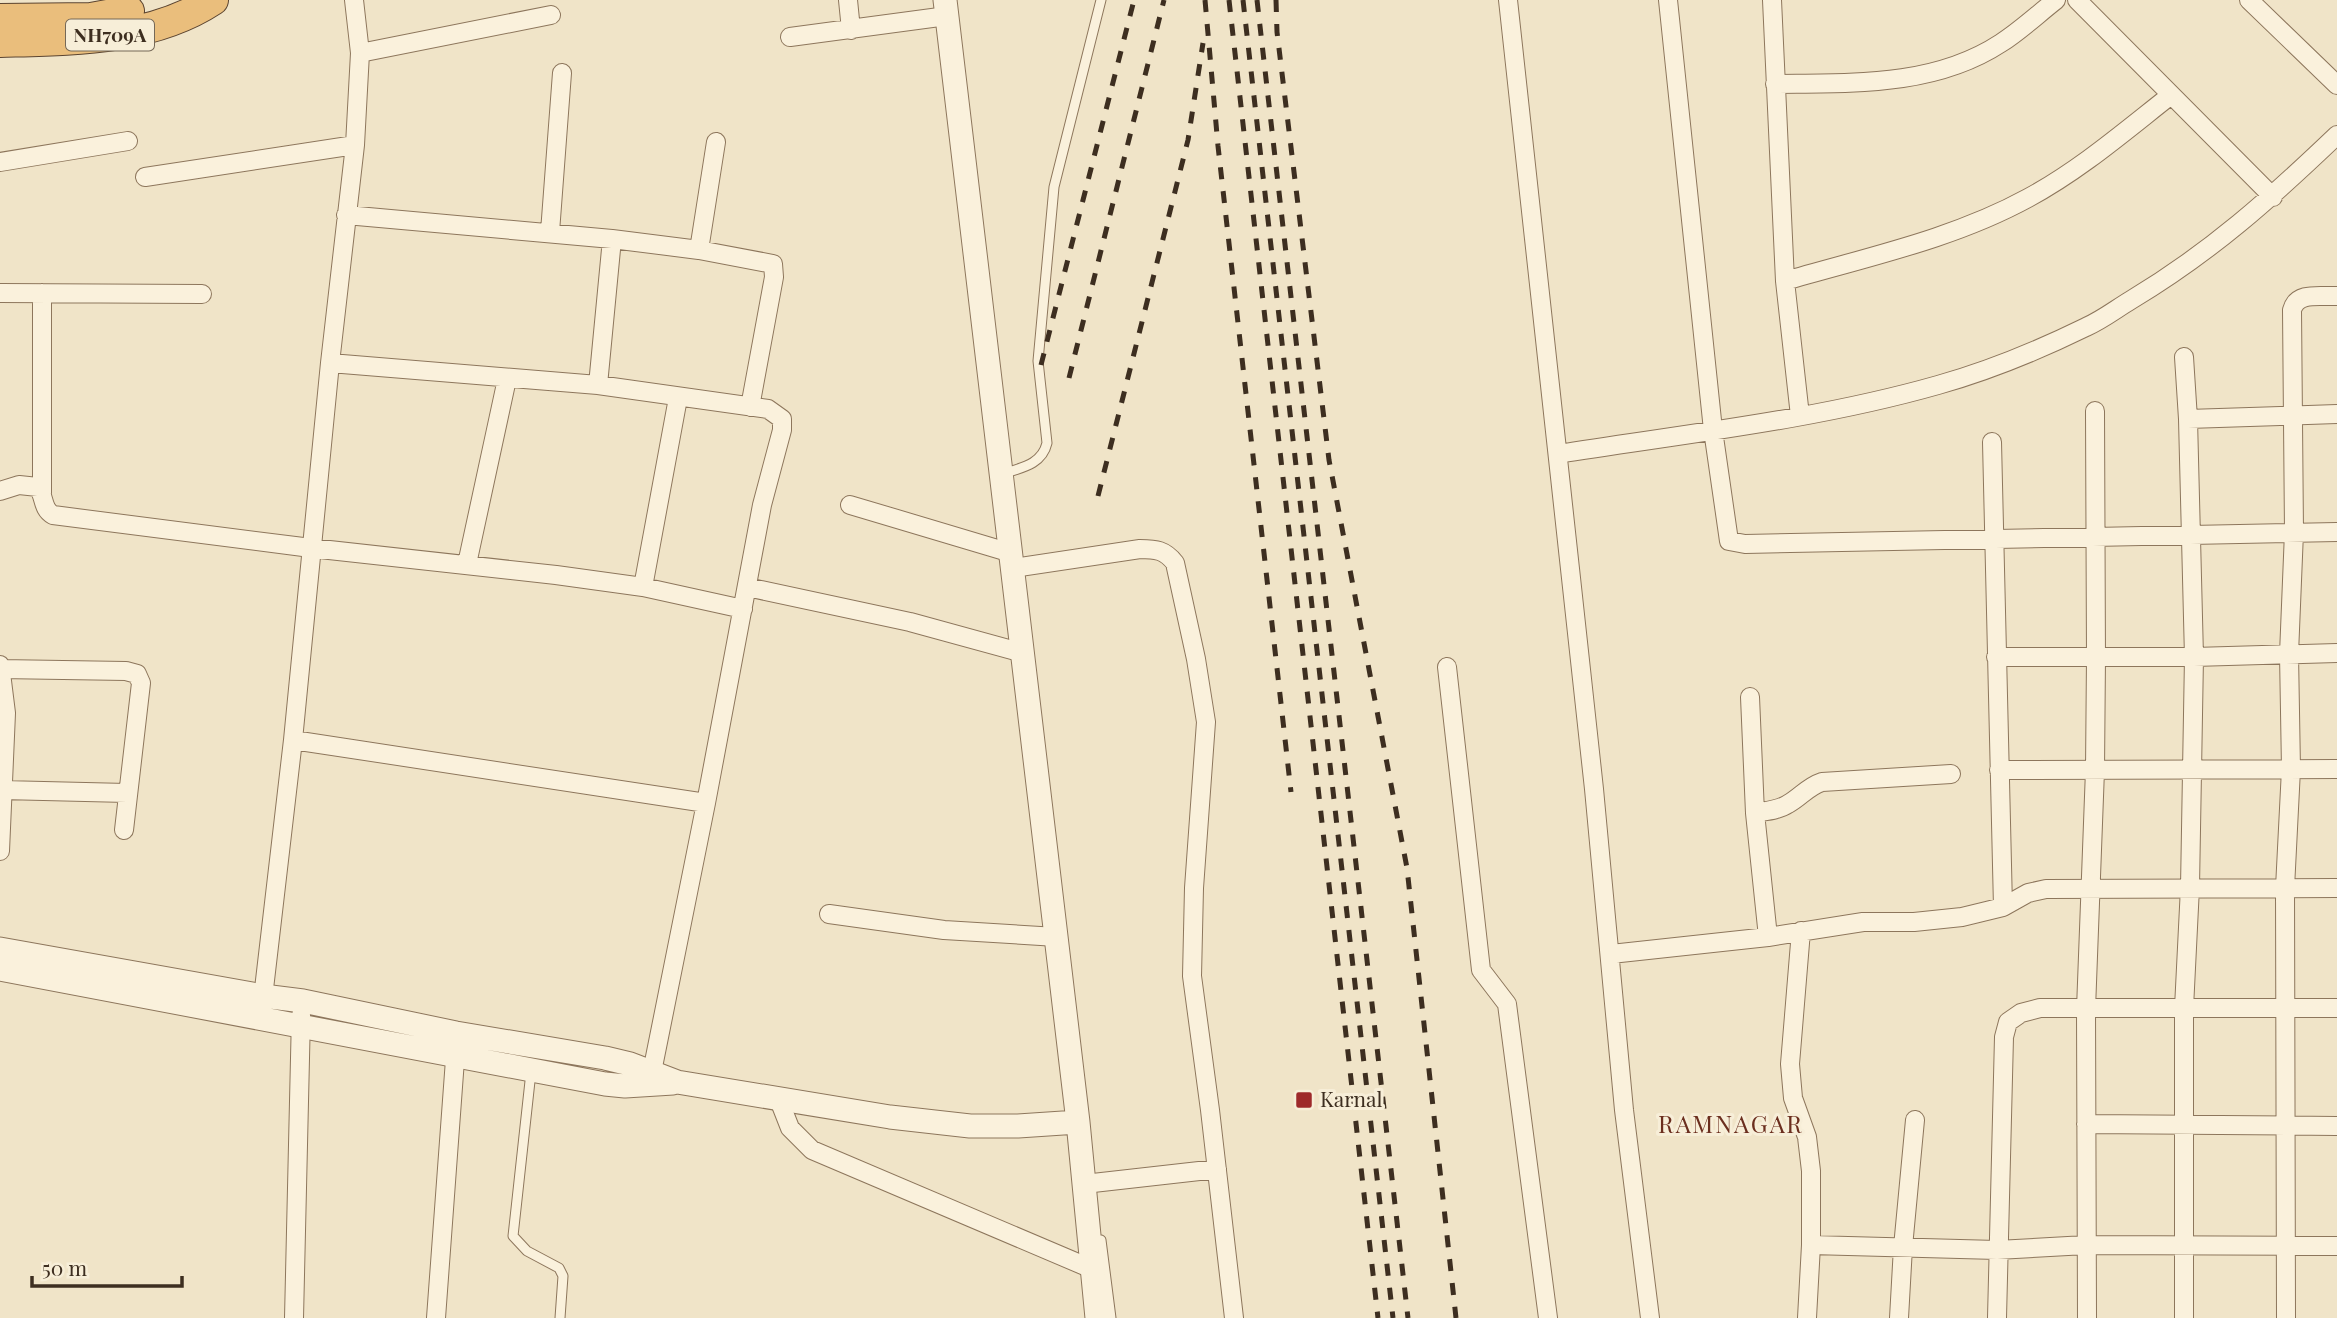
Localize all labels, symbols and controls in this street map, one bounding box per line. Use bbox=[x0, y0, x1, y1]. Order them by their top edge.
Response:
road number: NH709A bbox=[66, 20, 154, 50]
place label: Karnal bbox=[1320, 1084, 1383, 1112]
marker: Karnal bbox=[1294, 1090, 1314, 1110]
district label: RAMNAGAR bbox=[1658, 1107, 1804, 1139]
scale bar bbox=[32, 1244, 182, 1288]
text: 50 m bbox=[42, 1253, 88, 1281]

